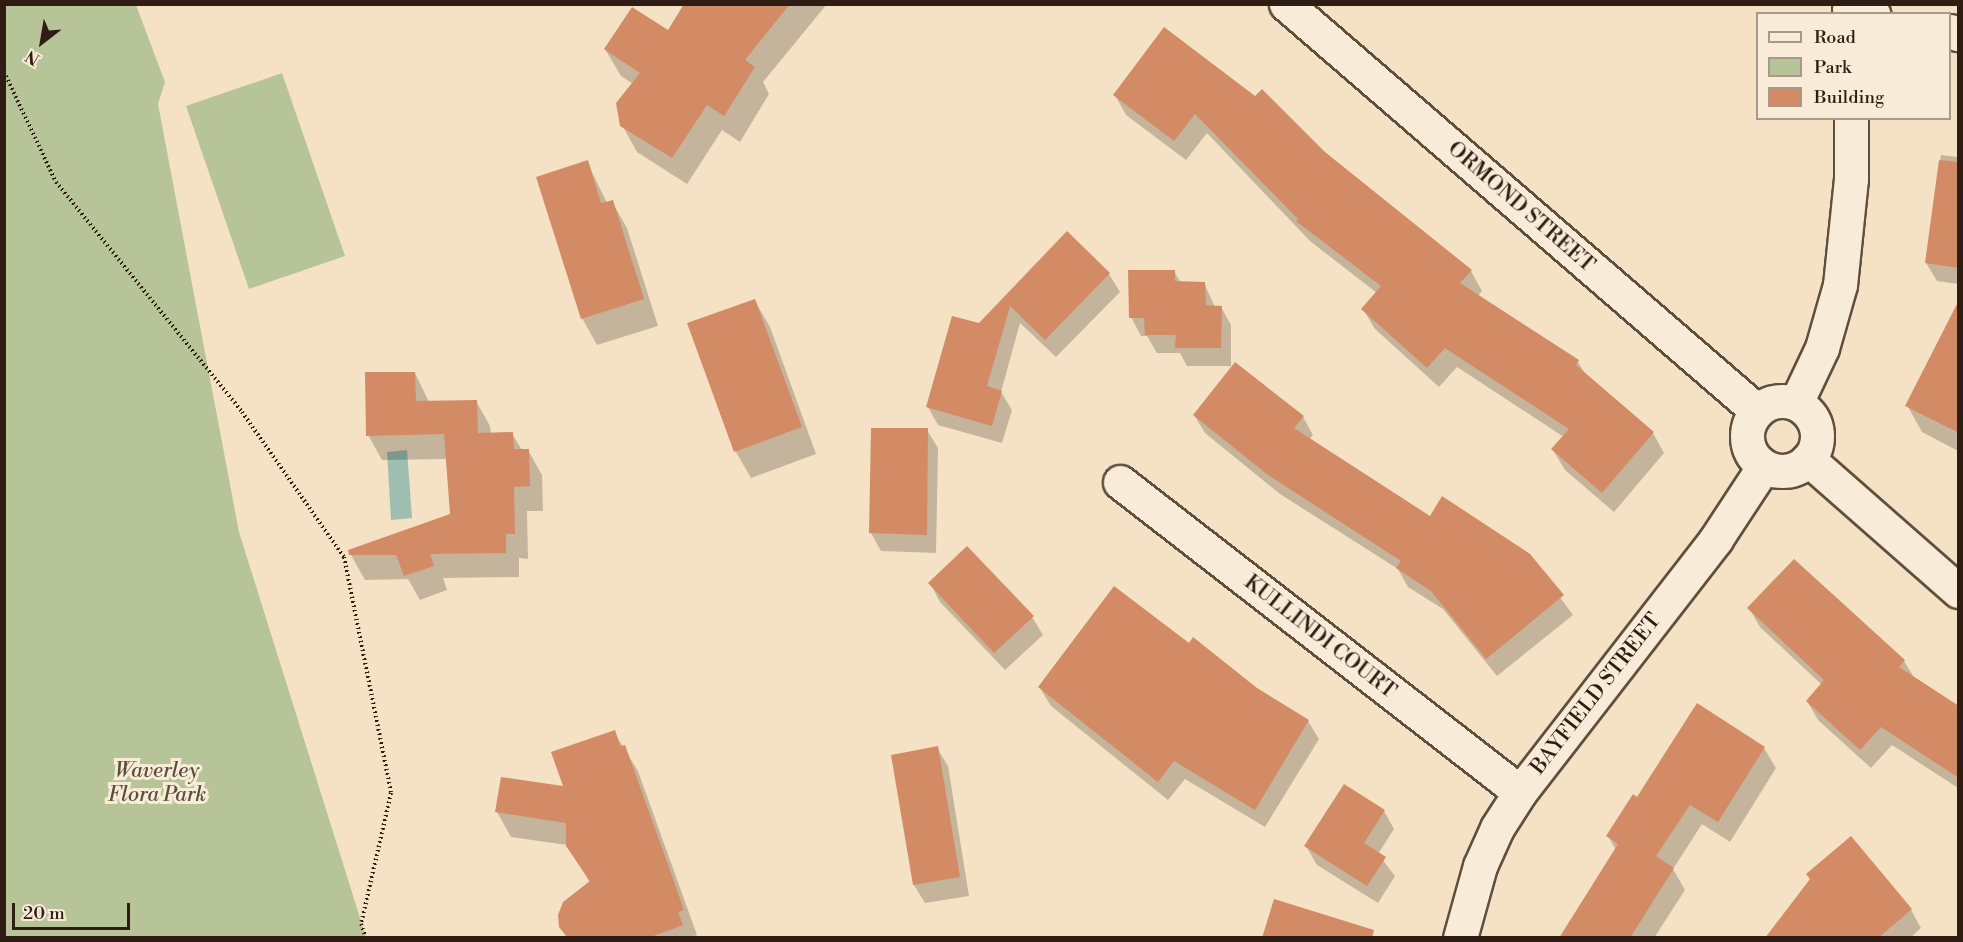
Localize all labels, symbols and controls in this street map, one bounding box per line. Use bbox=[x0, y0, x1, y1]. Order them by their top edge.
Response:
north arrow bbox=[12, 12, 72, 72]
legend bbox=[1756, 12, 1951, 120]
text: Road bbox=[1814, 26, 1856, 49]
text: N bbox=[22, 46, 43, 69]
text: Park bbox=[1814, 56, 1851, 79]
text: Building bbox=[1814, 86, 1884, 109]
street label: ORMOND STREET bbox=[1442, 136, 1600, 278]
street label: KULLINDI COURT bbox=[1239, 570, 1401, 704]
street label: BAYFIELD STREET bbox=[1525, 608, 1667, 780]
park label: Waverley Flora Park bbox=[108, 758, 206, 808]
scale bar bbox=[15, 891, 134, 929]
text: 20 m bbox=[23, 902, 65, 925]

